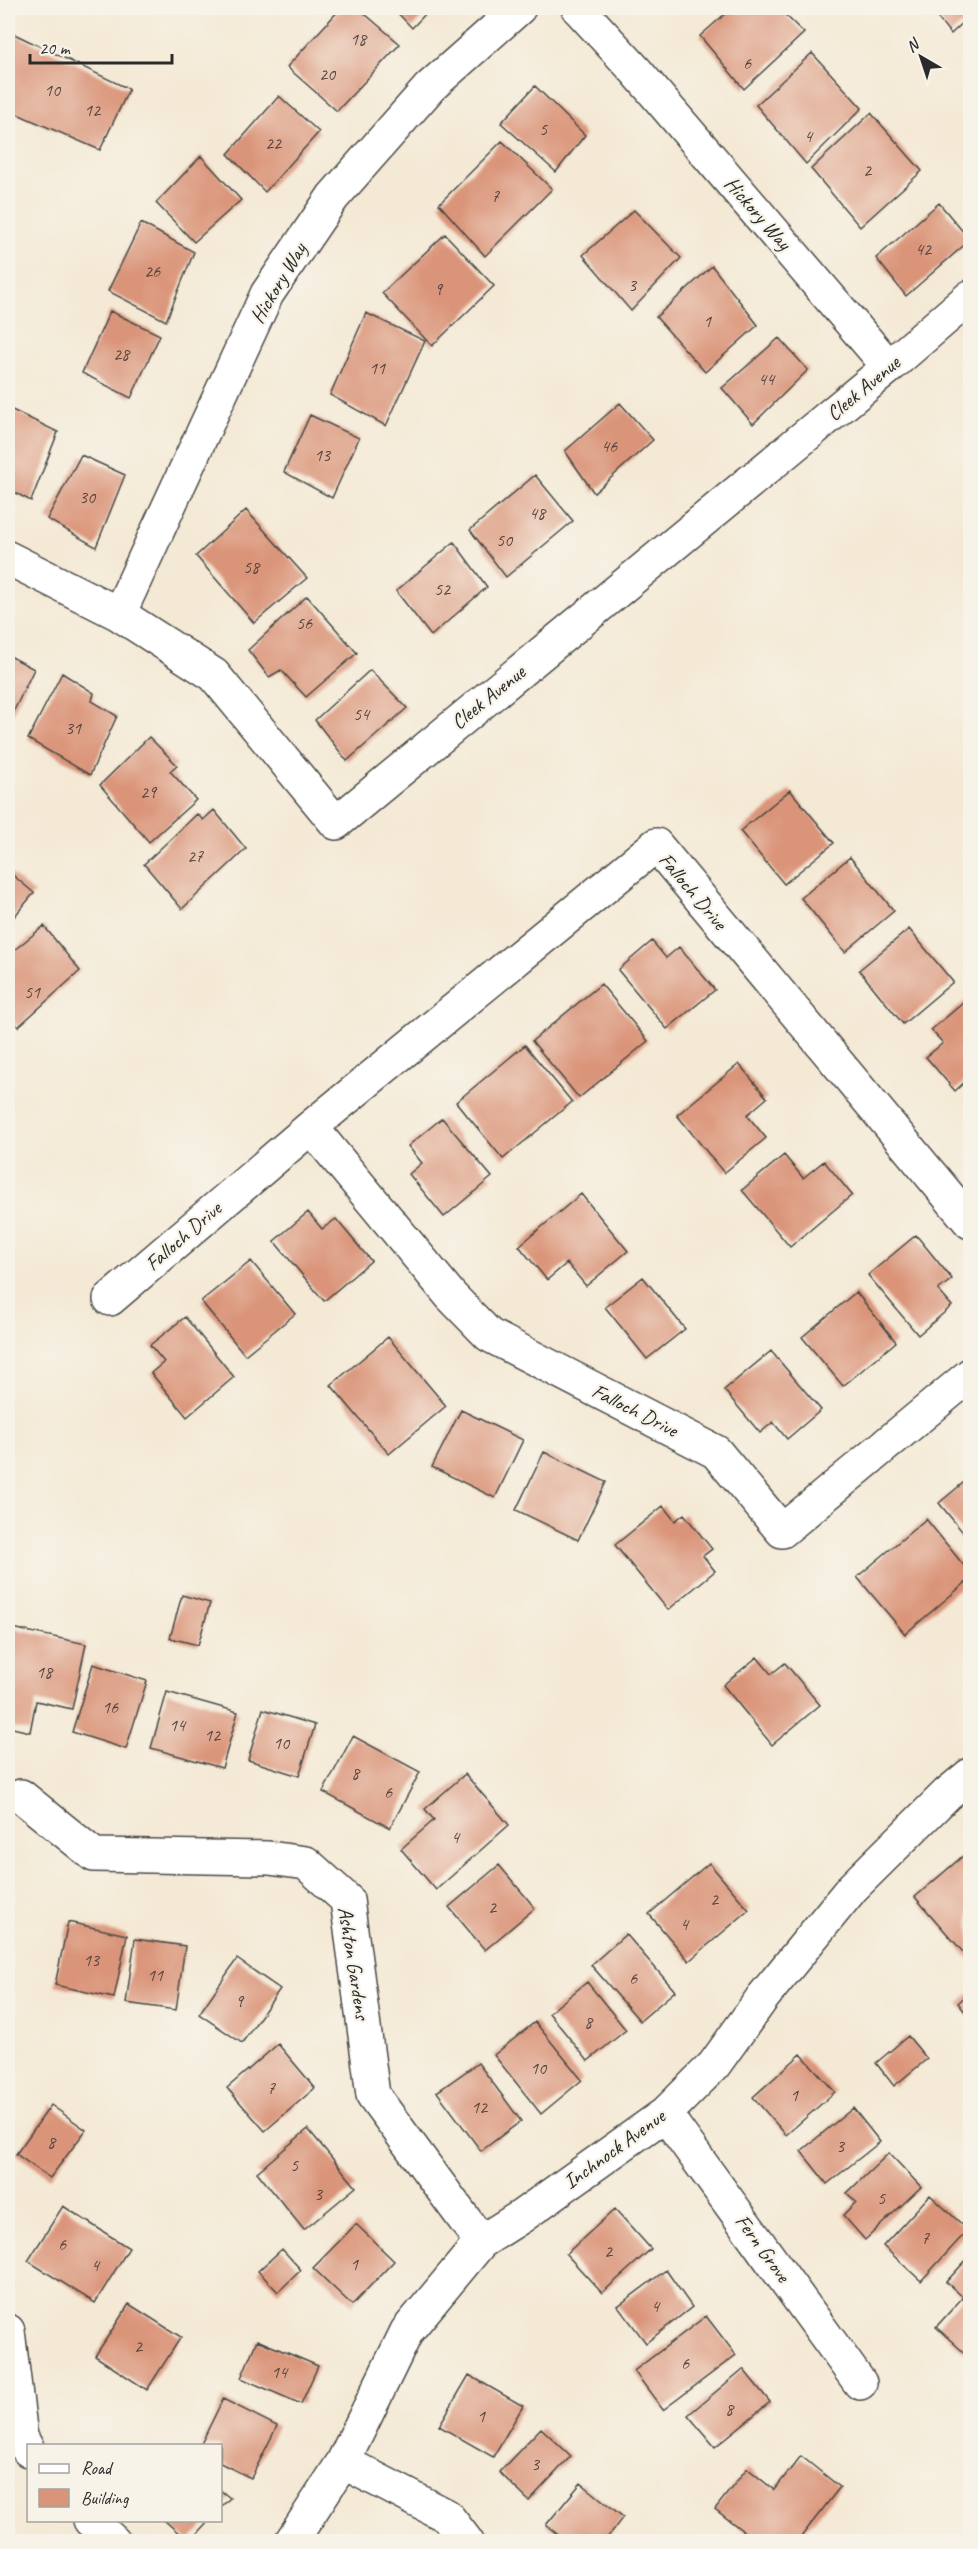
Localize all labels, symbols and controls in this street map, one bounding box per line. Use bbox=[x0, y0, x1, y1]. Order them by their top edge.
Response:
scale bar bbox=[30, 27, 172, 65]
north arrow bbox=[891, 27, 951, 87]
house number: 18 bbox=[350, 28, 368, 50]
text: N bbox=[902, 33, 925, 57]
text: 20 m bbox=[39, 37, 72, 59]
house number: 6 bbox=[743, 52, 752, 74]
house number: 20 bbox=[319, 63, 337, 85]
house number: 10 bbox=[44, 79, 62, 101]
house number: 12 bbox=[84, 99, 102, 121]
house number: 5 bbox=[539, 118, 548, 140]
house number: 4 bbox=[804, 125, 814, 147]
house number: 22 bbox=[265, 132, 283, 154]
house number: 2 bbox=[863, 159, 873, 181]
street label: Hickory Way bbox=[719, 171, 798, 257]
house number: 7 bbox=[491, 185, 500, 207]
street label: Hickory Way bbox=[244, 237, 313, 328]
house number: 42 bbox=[915, 238, 933, 260]
house number: 26 bbox=[144, 260, 161, 282]
house number: 3 bbox=[628, 274, 638, 296]
house number: 9 bbox=[434, 278, 444, 300]
house number: 1 bbox=[703, 310, 712, 332]
house number: 28 bbox=[113, 343, 131, 365]
street label: Cleek Avenue bbox=[821, 349, 906, 426]
house number: 11 bbox=[369, 357, 386, 379]
house number: 44 bbox=[758, 368, 776, 390]
house number: 46 bbox=[601, 435, 618, 457]
house number: 13 bbox=[314, 444, 332, 466]
house number: 30 bbox=[79, 486, 97, 508]
house number: 48 bbox=[529, 502, 547, 524]
house number: 50 bbox=[496, 529, 514, 551]
house number: 58 bbox=[243, 556, 261, 578]
house number: 52 bbox=[434, 578, 452, 600]
house number: 56 bbox=[296, 612, 313, 634]
street label: Cleek Avenue bbox=[446, 658, 531, 735]
house number: 54 bbox=[353, 703, 371, 725]
house number: 31 bbox=[65, 717, 82, 739]
house number: 29 bbox=[140, 781, 158, 803]
house number: 27 bbox=[187, 845, 204, 867]
street label: Falloch Drive bbox=[653, 847, 734, 937]
house number: 51 bbox=[24, 981, 41, 1003]
street label: Falloch Drive bbox=[140, 1194, 228, 1276]
street label: Falloch Drive bbox=[588, 1377, 684, 1444]
house number: 18 bbox=[36, 1661, 54, 1683]
house number: 16 bbox=[102, 1696, 119, 1718]
house number: 14 bbox=[169, 1714, 187, 1736]
house number: 12 bbox=[204, 1724, 222, 1746]
house number: 10 bbox=[273, 1732, 291, 1754]
house number: 8 bbox=[351, 1762, 361, 1784]
house number: 6 bbox=[384, 1781, 393, 1803]
house number: 4 bbox=[451, 1826, 461, 1848]
house number: 2 bbox=[710, 1888, 720, 1910]
house number: 2 bbox=[488, 1896, 498, 1918]
street label: Ashton Gardens bbox=[332, 1905, 376, 2023]
house number: 4 bbox=[680, 1913, 690, 1935]
house number: 13 bbox=[83, 1949, 101, 1971]
house number: 11 bbox=[147, 1964, 164, 1986]
house number: 6 bbox=[629, 1967, 638, 1989]
house number: 9 bbox=[235, 1990, 245, 2012]
house number: 8 bbox=[584, 2011, 594, 2033]
house number: 10 bbox=[530, 2057, 548, 2079]
house number: 7 bbox=[267, 2077, 276, 2099]
house number: 1 bbox=[790, 2084, 799, 2106]
house number: 12 bbox=[471, 2096, 489, 2118]
street label: Inchnock Avenue bbox=[558, 2102, 672, 2195]
house number: 8 bbox=[47, 2131, 57, 2153]
house number: 3 bbox=[836, 2135, 846, 2157]
house number: 5 bbox=[290, 2154, 299, 2176]
house number: 3 bbox=[314, 2183, 324, 2205]
house number: 5 bbox=[877, 2187, 886, 2209]
street label: Fern Grove bbox=[730, 2209, 797, 2288]
house number: 7 bbox=[921, 2227, 930, 2249]
house number: 6 bbox=[58, 2233, 67, 2255]
house number: 2 bbox=[604, 2240, 614, 2262]
house number: 1 bbox=[350, 2253, 359, 2275]
house number: 4 bbox=[91, 2254, 101, 2276]
house number: 4 bbox=[651, 2295, 661, 2317]
house number: 2 bbox=[134, 2335, 144, 2357]
house number: 6 bbox=[681, 2352, 690, 2374]
house number: 14 bbox=[271, 2361, 289, 2383]
house number: 8 bbox=[725, 2398, 735, 2420]
house number: 1 bbox=[477, 2405, 486, 2427]
legend bbox=[27, 2444, 222, 2522]
house number: 3 bbox=[531, 2453, 541, 2475]
text: Road bbox=[81, 2457, 114, 2479]
text: Building bbox=[81, 2487, 130, 2509]

